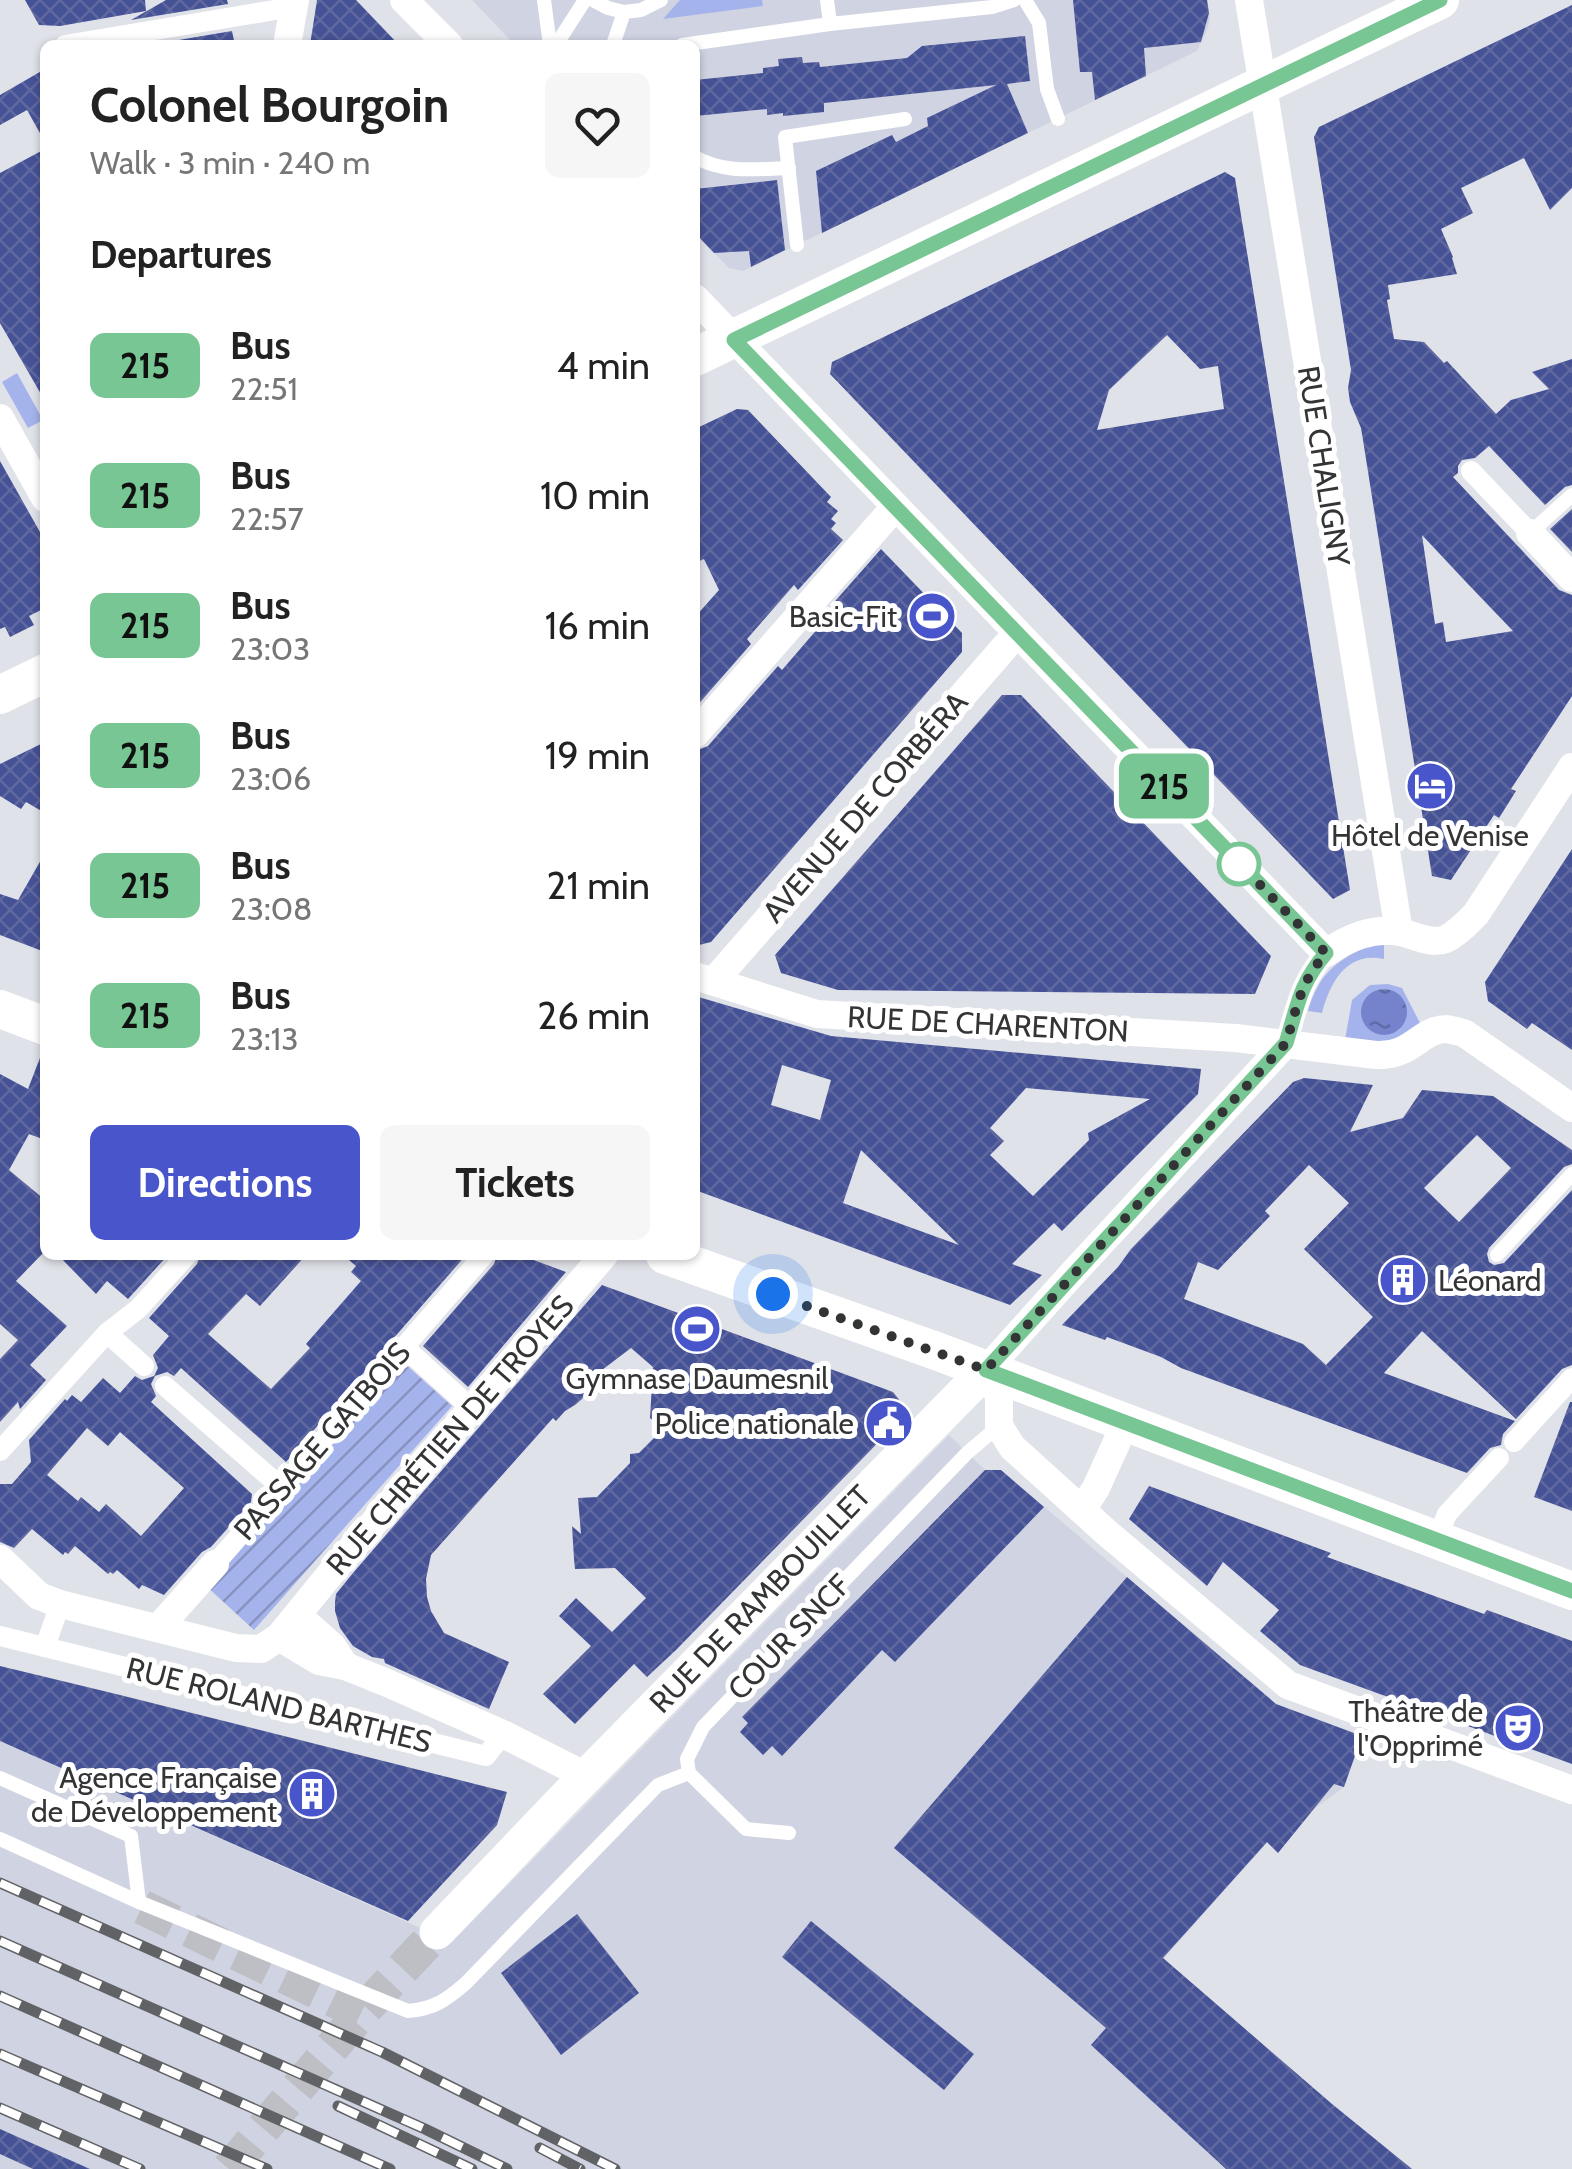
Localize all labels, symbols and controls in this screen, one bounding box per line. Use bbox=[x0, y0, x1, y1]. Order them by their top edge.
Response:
button: heart bbox=[545, 73, 650, 178]
text: Colonel Bourgoin bbox=[90, 76, 449, 134]
text: Walk · 3 min · 240 m bbox=[90, 143, 370, 182]
text: Departures bbox=[90, 231, 272, 278]
text: Bus bbox=[230, 322, 291, 369]
text: 4 min bbox=[557, 342, 650, 389]
text: 215 bbox=[120, 344, 170, 387]
street label: RUE CHALIGNY bbox=[1290, 363, 1358, 570]
text: 22:51 bbox=[230, 369, 298, 408]
text: Bus bbox=[230, 452, 291, 499]
text: 10 min bbox=[540, 472, 650, 519]
text: 215 bbox=[120, 474, 170, 517]
text: 22:57 bbox=[230, 499, 304, 538]
text: Bus bbox=[230, 582, 291, 629]
sports icon: Basic-Fit bbox=[906, 590, 958, 642]
place label: Basic-Fit bbox=[789, 598, 897, 635]
text: 16 min bbox=[545, 602, 650, 649]
text: 215 bbox=[120, 604, 170, 647]
text: 23:03 bbox=[230, 629, 310, 668]
street label: AVENUE DE CORBÉRA bbox=[755, 684, 976, 930]
text: Bus bbox=[230, 712, 291, 759]
text: 19 min bbox=[545, 732, 650, 779]
text: 215 bbox=[120, 734, 170, 777]
line badge: 215 bbox=[1106, 754, 1222, 818]
text: 23:06 bbox=[230, 759, 311, 798]
hotel icon: Hôtel de Venise bbox=[1404, 760, 1456, 812]
text: 215 bbox=[1139, 765, 1189, 808]
place label: Hôtel de Venise bbox=[1331, 817, 1529, 854]
text: Bus bbox=[230, 842, 291, 889]
unlabelled marker bbox=[1218, 843, 1260, 885]
text: 21 min bbox=[547, 862, 650, 909]
text: 215 bbox=[120, 864, 170, 907]
text: 23:08 bbox=[230, 889, 312, 928]
text: Bus bbox=[230, 972, 291, 1019]
text: 26 min bbox=[537, 992, 650, 1039]
text: 215 bbox=[120, 994, 170, 1037]
street label: RUE DE CHARENTON bbox=[846, 998, 1130, 1050]
text: 23:13 bbox=[230, 1019, 298, 1058]
button: Directions bbox=[90, 1125, 360, 1240]
button: Tickets bbox=[380, 1125, 650, 1240]
building icon: Léonard bbox=[1377, 1254, 1429, 1306]
place label: Léonard bbox=[1438, 1262, 1542, 1299]
your location bbox=[748, 1269, 798, 1319]
street label: RUE CHRÉTIEN DE TROYES bbox=[318, 1288, 582, 1582]
sports icon: Gymnase Daumesnil bbox=[671, 1303, 723, 1355]
street label: PASSAGE GATBOIS bbox=[226, 1334, 418, 1548]
place label: Gymnase Daumesnil bbox=[566, 1360, 828, 1397]
public building icon: Police nationale bbox=[863, 1397, 915, 1449]
place label: Police nationale bbox=[654, 1405, 854, 1442]
street label: RUE DE RAMBOUILLET bbox=[642, 1477, 878, 1721]
street label: COUR SNCF bbox=[720, 1566, 858, 1708]
street label: RUE ROLAND BARTHES bbox=[123, 1649, 435, 1761]
place label: Théâtre de l'Opprimé bbox=[1348, 1693, 1483, 1764]
theatre icon: Théâtre de l'Opprimé bbox=[1492, 1702, 1544, 1754]
place label: Agence Française de Développement bbox=[31, 1759, 277, 1830]
building icon: Agence Française de Développement bbox=[286, 1768, 338, 1820]

